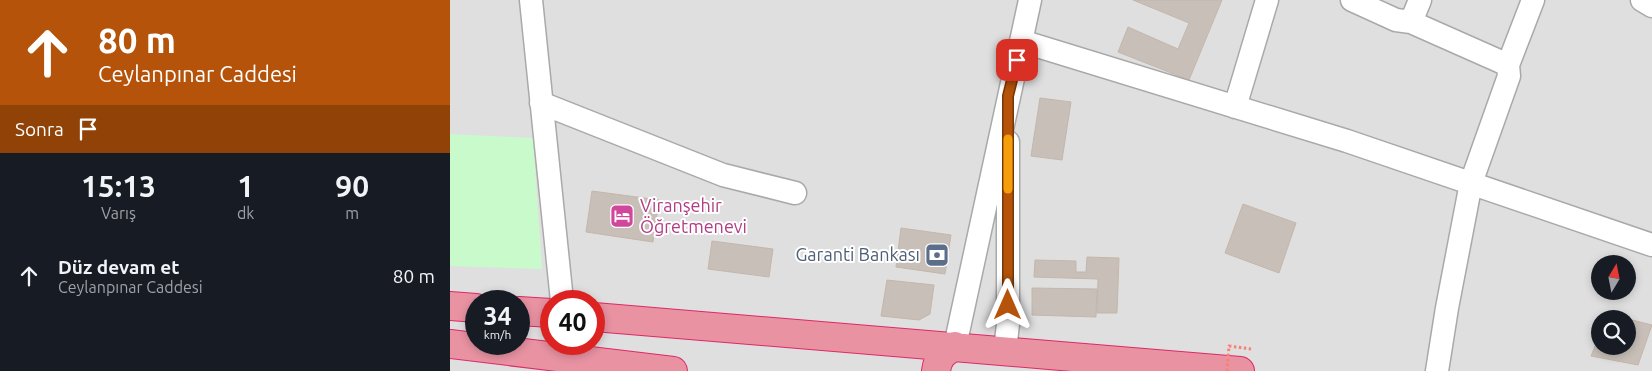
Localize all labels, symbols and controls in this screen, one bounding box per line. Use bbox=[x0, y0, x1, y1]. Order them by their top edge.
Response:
icon: ahead bbox=[15, 20, 80, 85]
text: 80 m bbox=[98, 20, 176, 60]
pin bbox=[996, 39, 1038, 81]
icon: arrive bbox=[1003, 46, 1031, 74]
text: Ceylanpınar Caddesi bbox=[98, 61, 297, 86]
icon: arrive bbox=[74, 115, 102, 143]
text: Sonra bbox=[15, 118, 64, 140]
text: 15:13 bbox=[81, 169, 156, 203]
text: 1 bbox=[237, 169, 254, 203]
text: 90 bbox=[335, 169, 369, 203]
place label: Viranşehir Öğretmenevi bbox=[640, 195, 747, 236]
hotel icon: Viranşehir Öğretmenevi bbox=[609, 203, 635, 229]
text: Varış bbox=[101, 204, 136, 222]
text: dk bbox=[237, 204, 254, 222]
text: m bbox=[345, 204, 359, 222]
bank icon: Garanti Bankası bbox=[924, 242, 950, 268]
place label: Garanti Bankası bbox=[795, 244, 920, 264]
north arrow bbox=[1591, 255, 1636, 300]
map controls bbox=[1591, 255, 1636, 355]
text: Düz devam et bbox=[58, 256, 179, 278]
icon: ahead bbox=[15, 262, 43, 290]
text: 80 m bbox=[393, 265, 435, 287]
text: Ceylanpınar Caddesi bbox=[58, 278, 203, 296]
position arrow bbox=[981, 278, 1033, 330]
speed limit sign: 40 bbox=[540, 290, 605, 355]
text: 34 bbox=[483, 302, 512, 330]
button: search bbox=[1591, 310, 1636, 355]
text: km/h bbox=[484, 328, 511, 341]

